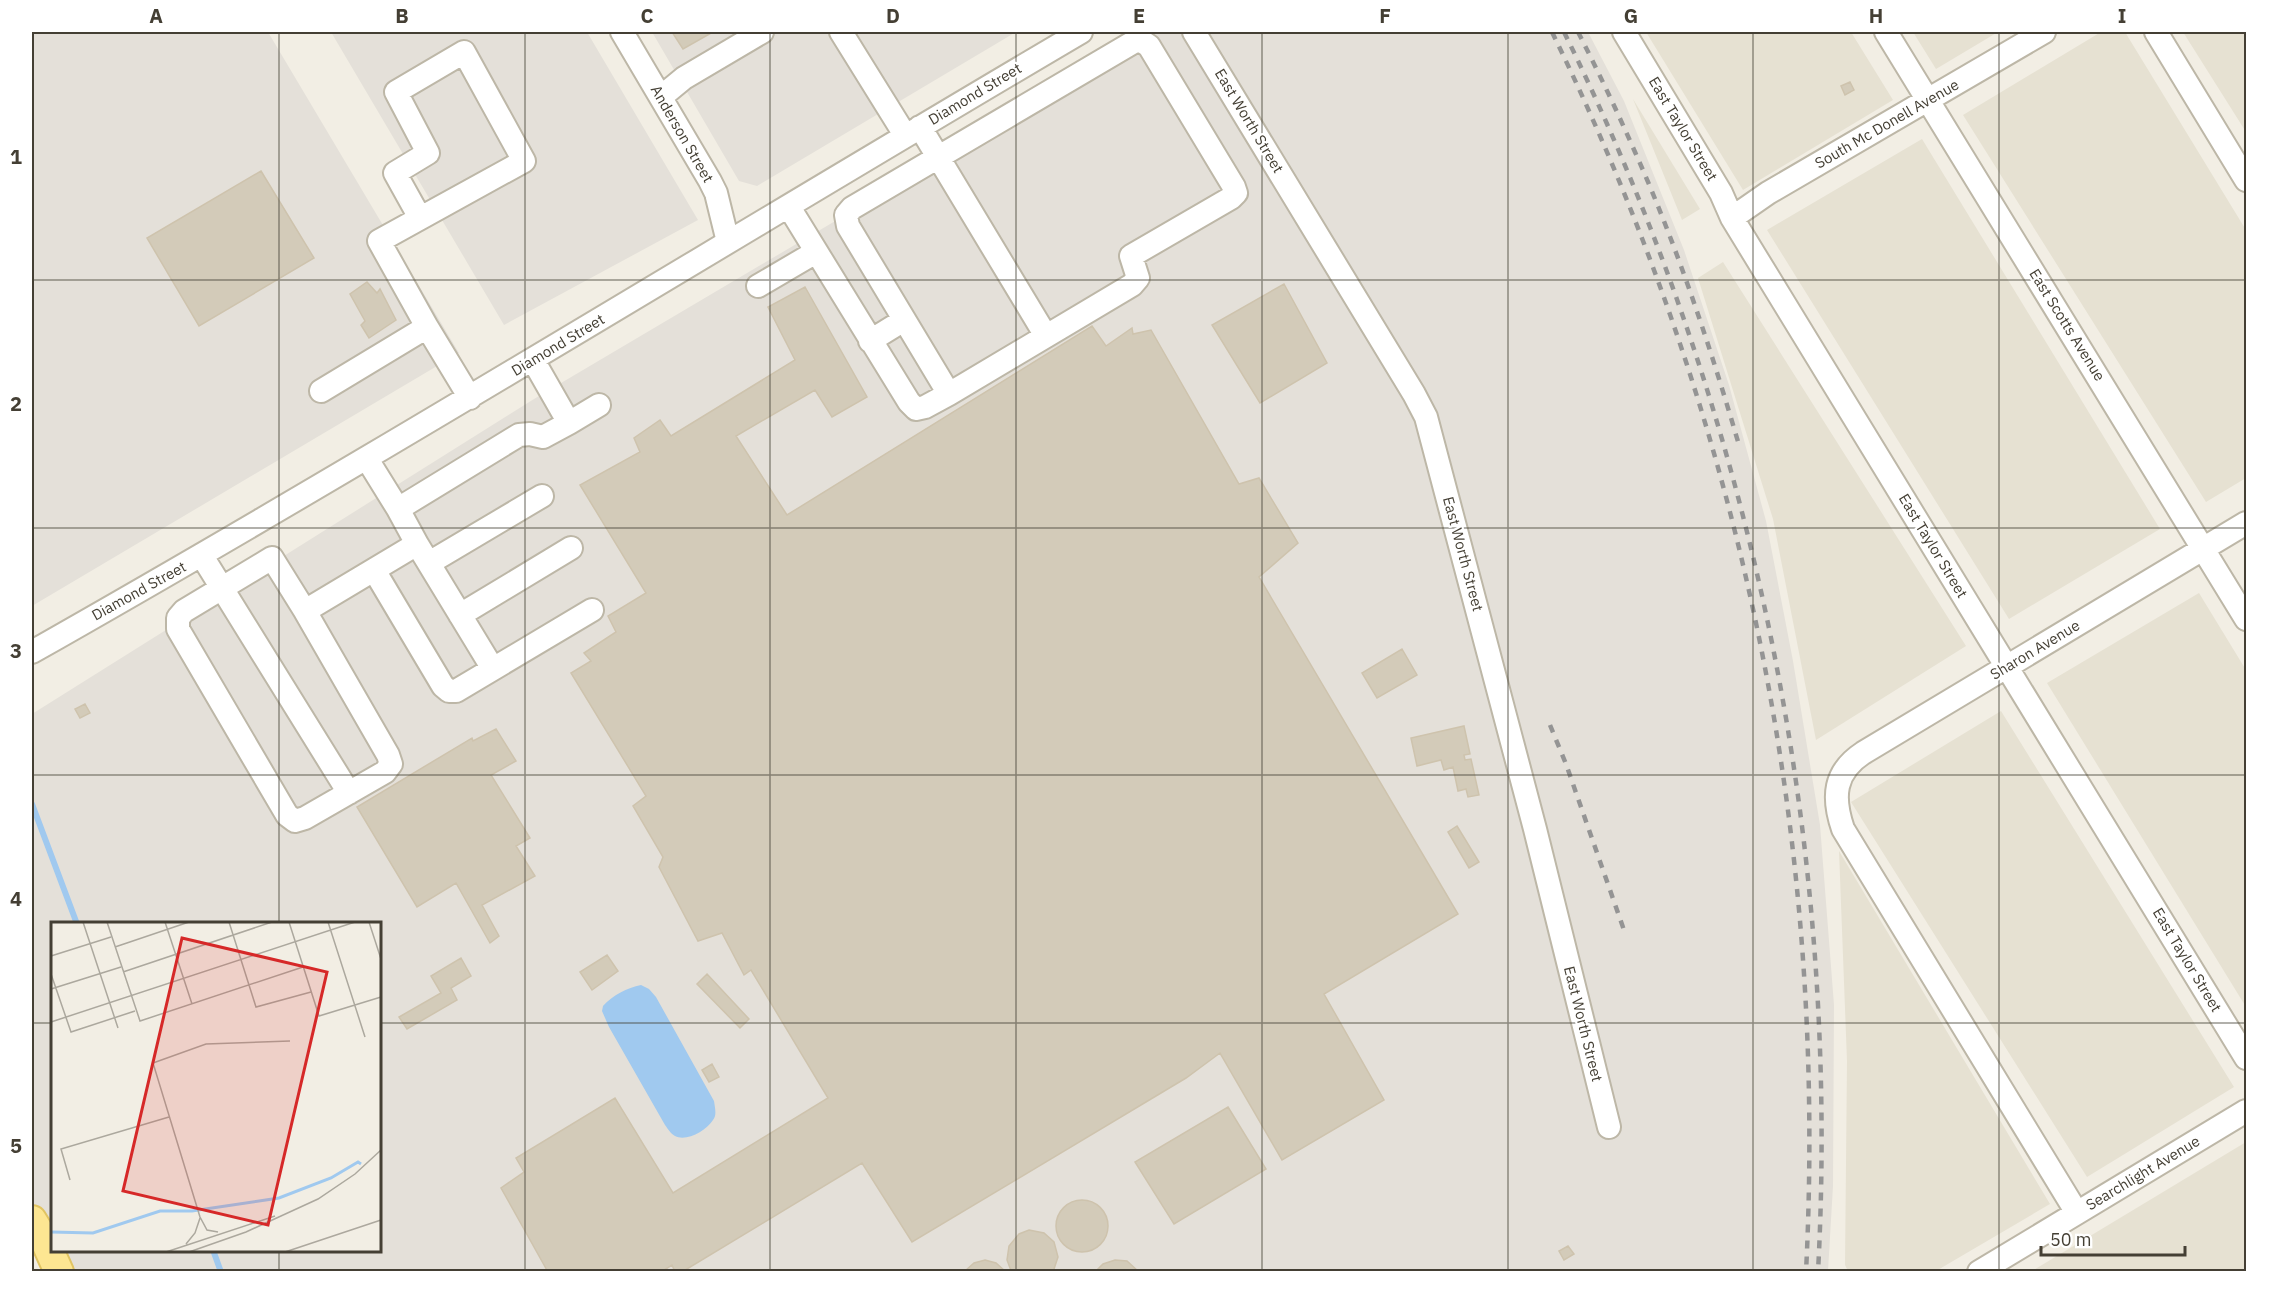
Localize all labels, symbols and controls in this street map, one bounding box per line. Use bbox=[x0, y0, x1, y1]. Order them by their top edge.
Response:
text: A bbox=[149, 2, 163, 29]
text: B bbox=[395, 2, 409, 29]
text: C bbox=[640, 2, 654, 29]
text: D bbox=[886, 2, 900, 29]
text: E bbox=[1133, 2, 1145, 29]
text: F bbox=[1379, 2, 1391, 29]
text: G bbox=[1624, 2, 1638, 29]
text: H bbox=[1869, 2, 1883, 29]
text: I bbox=[2118, 2, 2126, 29]
street label: Diamond Street bbox=[925, 58, 1025, 129]
street label: East Worth Street bbox=[1211, 65, 1288, 176]
street label: East Taylor Street bbox=[1645, 73, 1722, 184]
street label: South Mc Donell Avenue bbox=[1811, 75, 1962, 173]
street label: Anderson Street bbox=[647, 82, 718, 186]
text: 1 bbox=[10, 143, 22, 170]
street label: East Scotts Avenue bbox=[2025, 265, 2110, 384]
street label: Diamond Street bbox=[508, 309, 608, 380]
text: 2 bbox=[10, 390, 22, 417]
street label: East Taylor Street bbox=[1895, 490, 1972, 601]
street label: East Worth Street bbox=[1439, 494, 1488, 613]
street label: Diamond Street bbox=[88, 557, 189, 624]
street label: Sharon Avenue bbox=[1986, 615, 2083, 684]
text: 3 bbox=[10, 637, 22, 664]
text: 4 bbox=[10, 885, 22, 912]
street label: East Taylor Street bbox=[2149, 904, 2226, 1015]
inset map bbox=[51, 922, 381, 1252]
street label: East Worth Street bbox=[1560, 964, 1607, 1084]
street label: Searchlight Avenue bbox=[2082, 1131, 2203, 1214]
text: 5 bbox=[10, 1132, 22, 1159]
scale bar bbox=[2041, 1219, 2185, 1257]
text: 50 m bbox=[2050, 1228, 2092, 1251]

